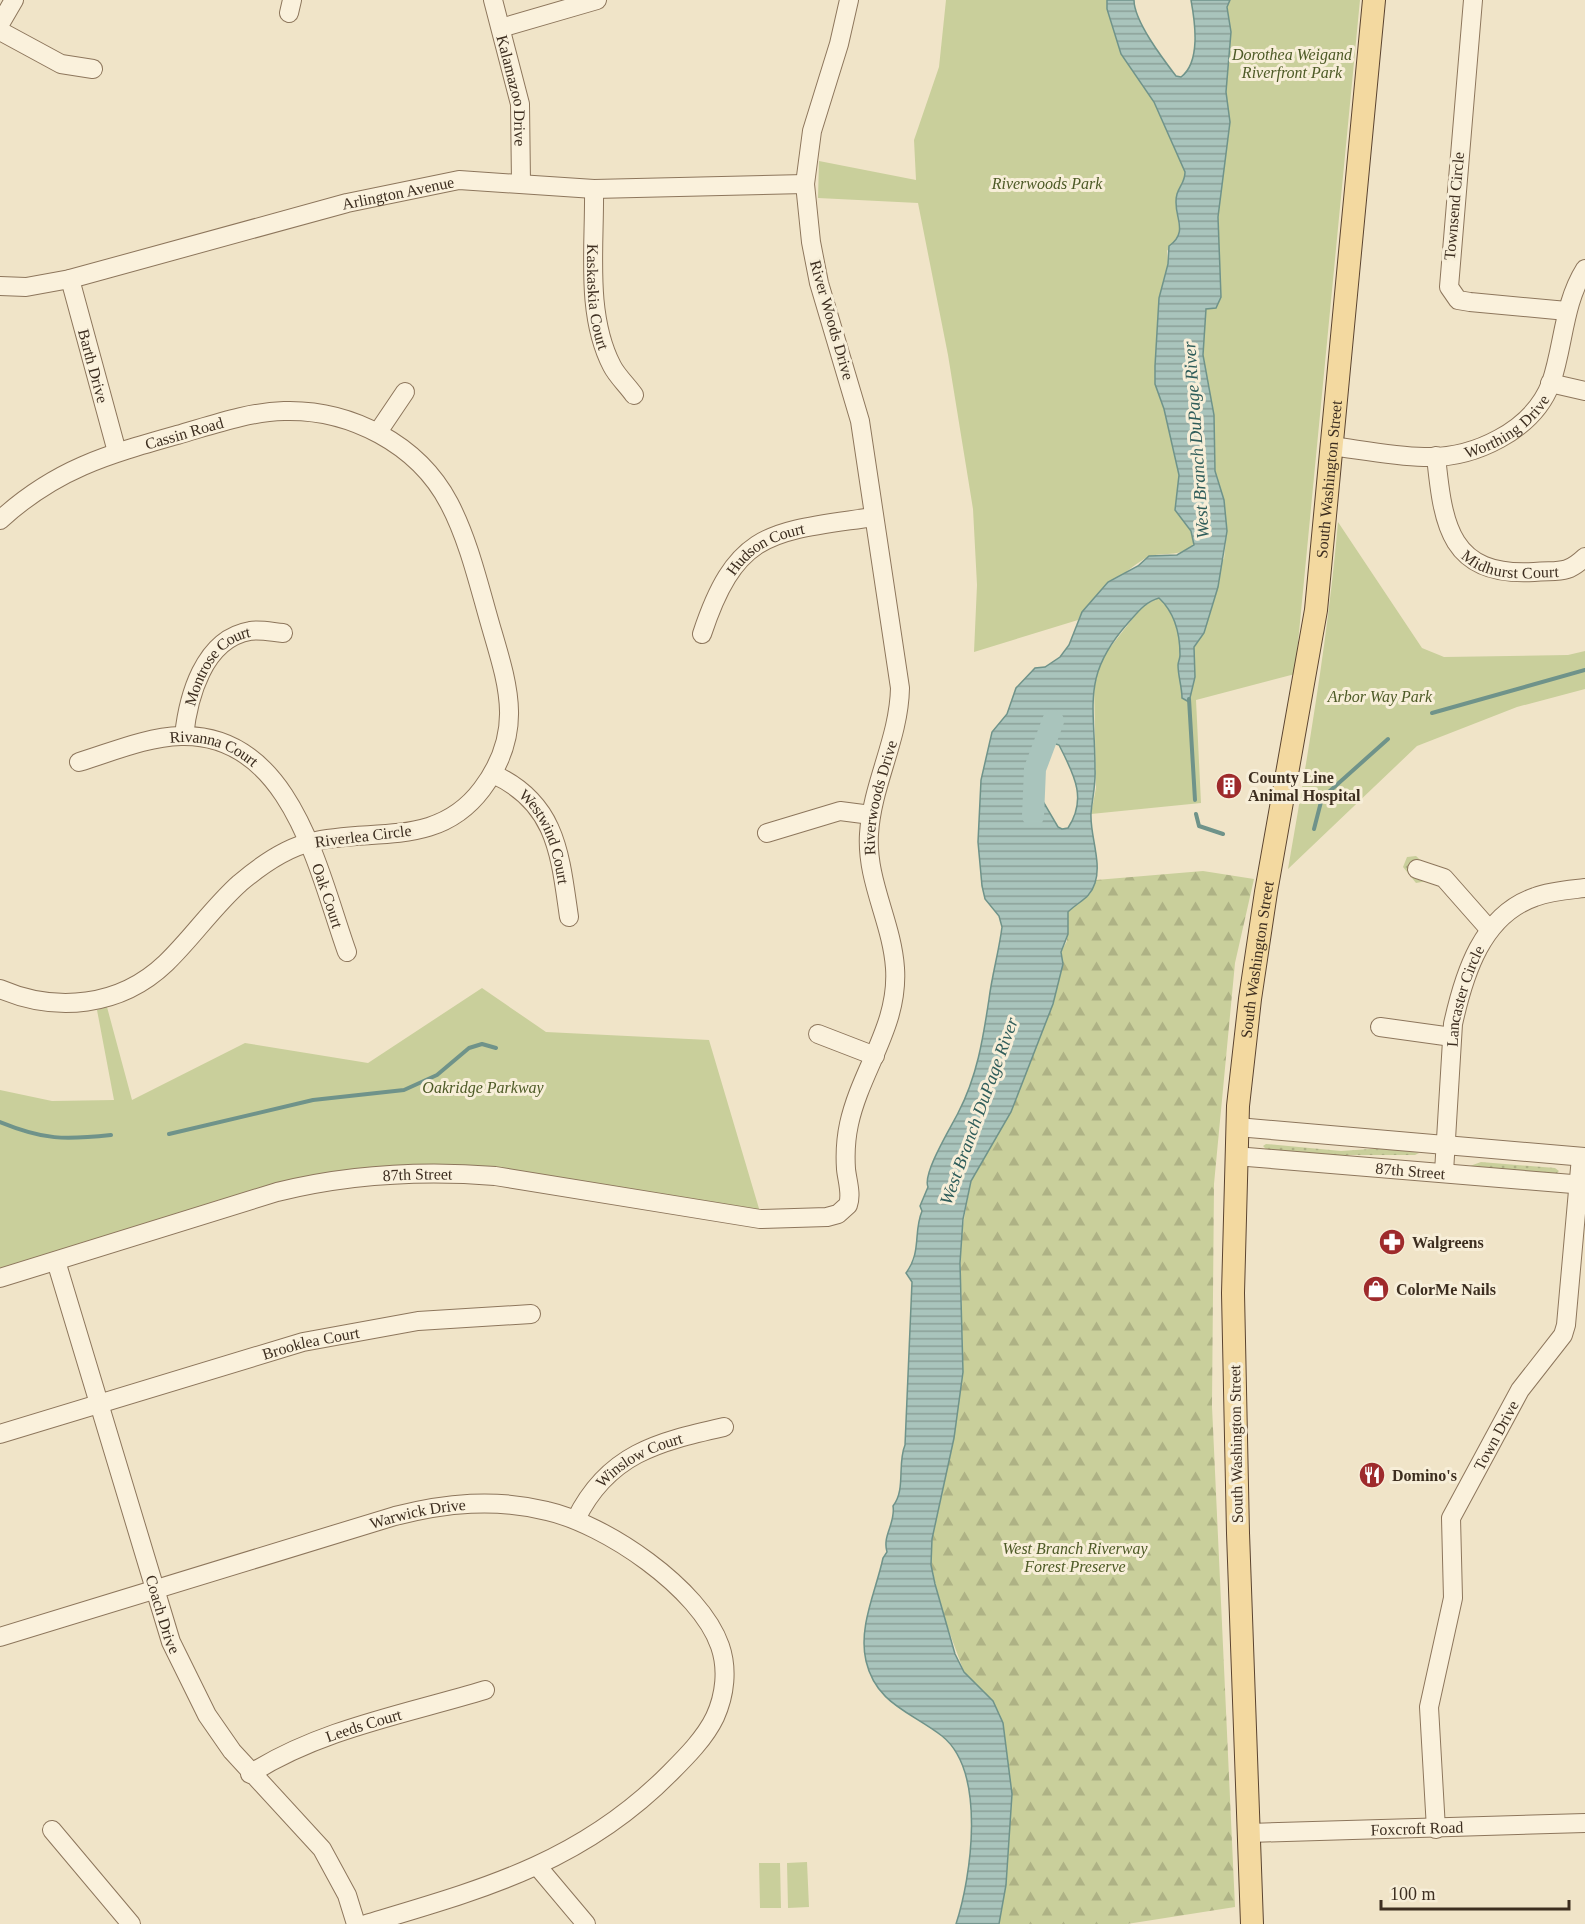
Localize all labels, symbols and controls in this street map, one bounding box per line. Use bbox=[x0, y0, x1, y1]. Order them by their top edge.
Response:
street label: Kalamazoo Drive bbox=[494, 33, 529, 146]
park label: Dorothea Weigand Riverfront Park bbox=[1231, 46, 1353, 82]
street label: Townsend Circle bbox=[1441, 151, 1467, 261]
street label: Arlington Avenue bbox=[340, 173, 455, 212]
park label: Riverwoods Park bbox=[991, 175, 1103, 192]
street label: Kaskaskia Court bbox=[584, 244, 613, 352]
street label: River Woods Drive bbox=[807, 258, 857, 382]
street label: Barth Drive bbox=[75, 327, 112, 405]
water label: West Branch DuPage River bbox=[1179, 340, 1213, 539]
street label: Worthing Drive bbox=[1462, 391, 1552, 461]
street label: South Washington Street bbox=[1312, 399, 1344, 559]
street label: Cassin Road bbox=[143, 413, 225, 452]
street label: Hudson Court bbox=[723, 519, 806, 578]
street label: Midhurst Court bbox=[1459, 546, 1560, 581]
street label: Montrose Court bbox=[181, 623, 252, 708]
park label: Arbor Way Park bbox=[1327, 688, 1433, 706]
street label: Rivanna Court bbox=[169, 727, 263, 770]
street label: Riverwoods Drive bbox=[860, 738, 900, 856]
place label: County Line Animal Hospital bbox=[1248, 769, 1361, 805]
building icon: County Line Animal Hospital bbox=[1214, 771, 1244, 801]
street label: Westwind Court bbox=[516, 785, 573, 886]
street label: Riverlea Circle bbox=[314, 822, 412, 850]
street label: Oak Court bbox=[309, 861, 347, 931]
street label: South Washington Street bbox=[1237, 879, 1276, 1039]
street label: Lancaster Circle bbox=[1443, 942, 1487, 1047]
water label: West Branch DuPage River bbox=[936, 1014, 1023, 1207]
park label: Oakridge Parkway bbox=[422, 1079, 545, 1097]
street label: 87th Street bbox=[1375, 1159, 1446, 1182]
street label: 87th Street bbox=[382, 1165, 453, 1184]
pharmacy icon: Walgreens bbox=[1377, 1227, 1407, 1257]
place label: Walgreens bbox=[1412, 1234, 1484, 1252]
shop icon: ColorMe Nails bbox=[1361, 1274, 1391, 1304]
place label: ColorMe Nails bbox=[1396, 1281, 1496, 1298]
street label: Brooklea Court bbox=[260, 1323, 361, 1362]
street label: South Washington Street bbox=[1226, 1364, 1247, 1523]
street label: Town Drive bbox=[1470, 1397, 1521, 1473]
street label: Winslow Court bbox=[592, 1429, 685, 1490]
restaurant icon: Domino's bbox=[1357, 1460, 1387, 1490]
place label: Domino's bbox=[1392, 1467, 1457, 1484]
street label: Warwick Drive bbox=[368, 1496, 466, 1532]
park label: West Branch Riverway Forest Preserve bbox=[1002, 1540, 1148, 1575]
street label: Coach Drive bbox=[143, 1573, 184, 1656]
street label: Leeds Court bbox=[323, 1705, 404, 1745]
street label: Foxcroft Road bbox=[1370, 1818, 1464, 1838]
scale bar bbox=[1381, 1873, 1568, 1911]
text: 100 m bbox=[1390, 1884, 1436, 1904]

